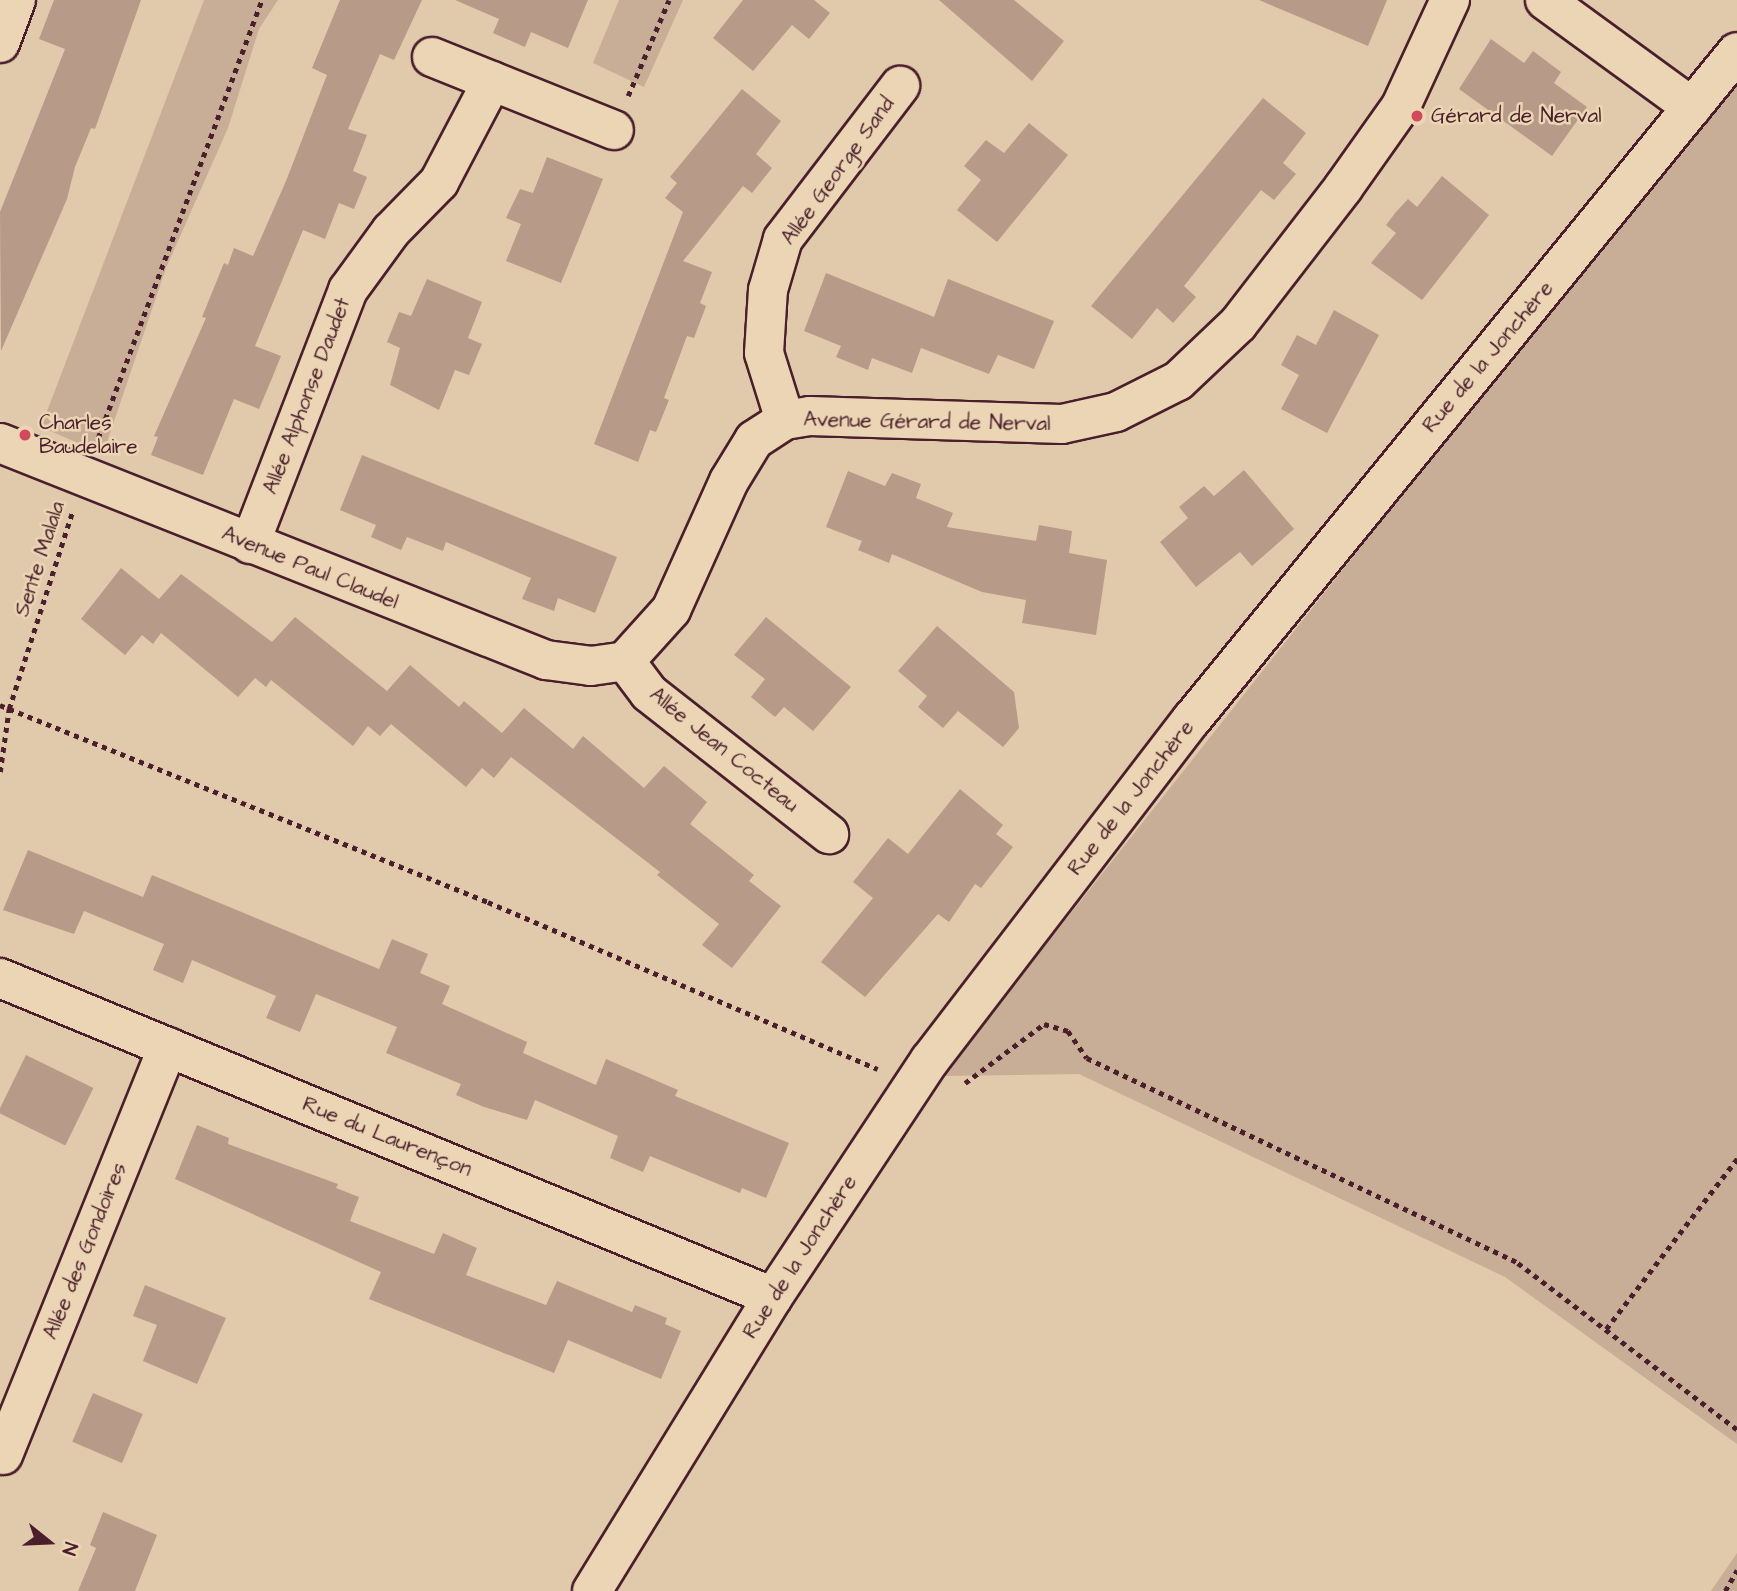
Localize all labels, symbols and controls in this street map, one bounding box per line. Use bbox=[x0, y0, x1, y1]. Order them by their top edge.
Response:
street label: Allée George Sand bbox=[776, 92, 900, 250]
place label: Gérard de Nerval bbox=[1431, 103, 1601, 129]
marker: Gérard de Nerval bbox=[1409, 108, 1425, 124]
street label: Rue de la Jonchère bbox=[1417, 276, 1559, 438]
street label: Allée Alphonse Daudet bbox=[258, 294, 356, 498]
street label: Avenue Gérard de Nerval bbox=[803, 407, 1051, 437]
place label: Charles Baudelaire bbox=[39, 410, 138, 460]
marker: Charles Baudelaire bbox=[17, 427, 33, 443]
street label: Sente Malala bbox=[10, 498, 70, 620]
street label: Avenue Paul Claudel bbox=[218, 521, 402, 615]
street label: Allée Jean Cocteau bbox=[644, 682, 804, 818]
street label: Rue de la Jonchère bbox=[1063, 715, 1199, 881]
street label: Rue du Laurençon bbox=[299, 1092, 475, 1182]
street label: Allée des Gondoires bbox=[38, 1159, 132, 1343]
street label: Rue de la Jonchère bbox=[738, 1171, 862, 1343]
north arrow bbox=[14, 1507, 84, 1577]
text: N bbox=[55, 1539, 84, 1558]

